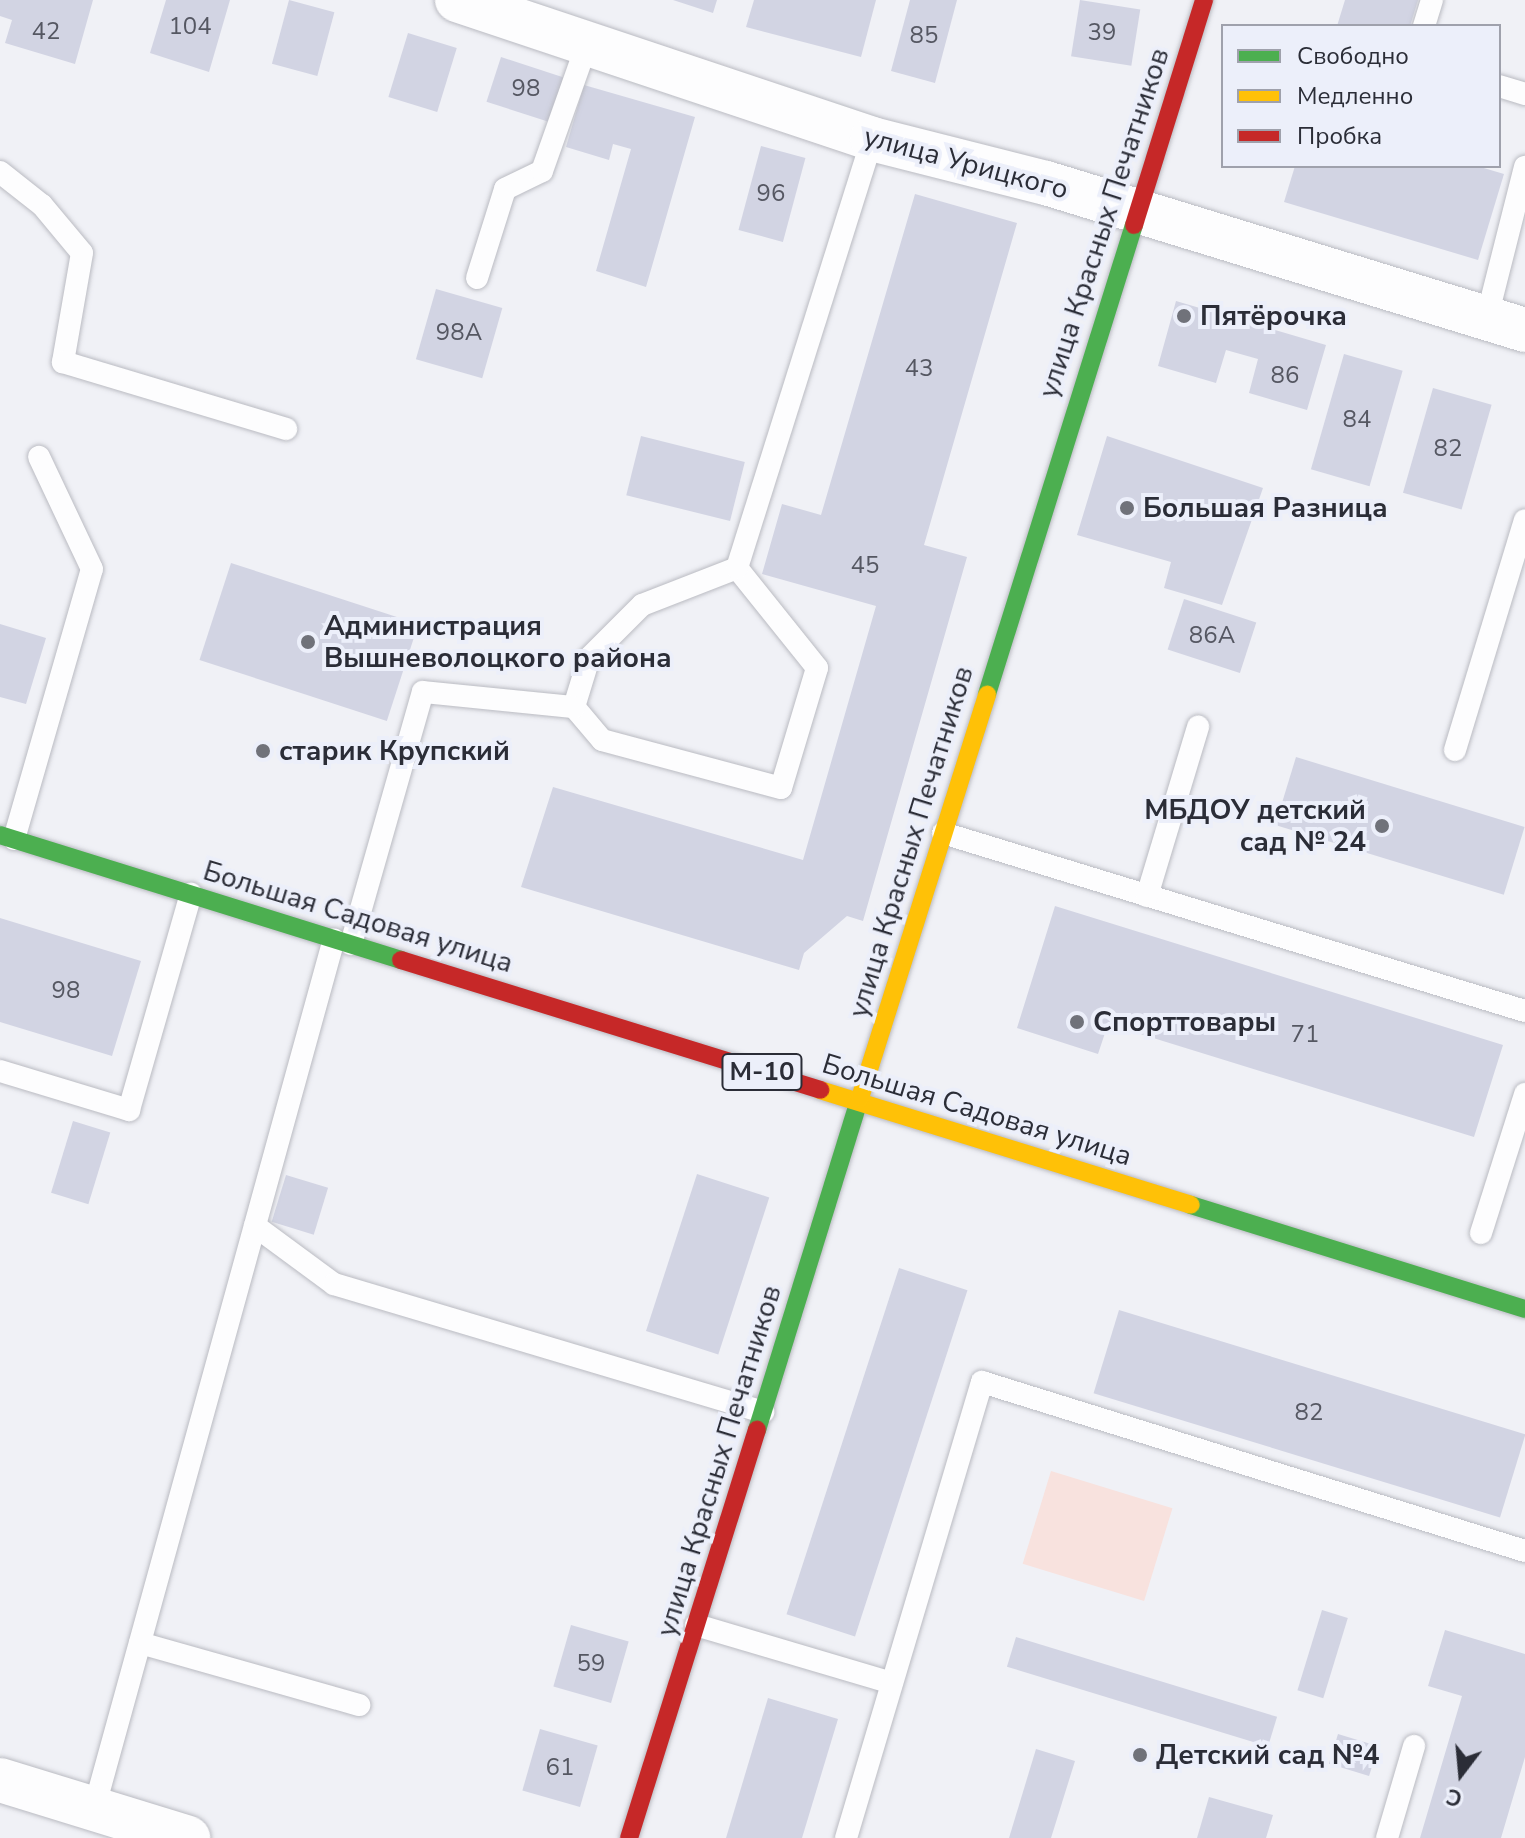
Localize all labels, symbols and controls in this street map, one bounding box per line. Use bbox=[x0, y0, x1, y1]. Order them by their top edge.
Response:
house number: 104 bbox=[168, 13, 212, 41]
house number: 42 bbox=[32, 18, 60, 46]
house number: 39 bbox=[1088, 19, 1116, 47]
house number: 85 bbox=[910, 22, 938, 50]
legend bbox=[1221, 24, 1501, 168]
text: Свободно bbox=[1297, 40, 1409, 72]
street label: улица Красных Печатников bbox=[1032, 44, 1176, 402]
house number: 98 bbox=[512, 75, 540, 103]
text: Медленно bbox=[1297, 80, 1413, 112]
street label: улица Урицкого bbox=[860, 120, 1072, 206]
text: Пробка bbox=[1297, 120, 1382, 152]
house number: 96 bbox=[757, 180, 785, 208]
place label: Пятёрочка bbox=[1200, 299, 1347, 333]
marker: Пятёрочка bbox=[1175, 307, 1193, 325]
house number: 98А bbox=[436, 319, 482, 347]
house number: 43 bbox=[905, 355, 933, 383]
house number: 86 bbox=[1271, 362, 1299, 390]
house number: 84 bbox=[1343, 406, 1371, 434]
house number: 82 bbox=[1434, 435, 1462, 463]
place label: Большая Разница bbox=[1143, 491, 1388, 525]
marker: Большая Разница bbox=[1118, 499, 1136, 517]
house number: 45 bbox=[851, 552, 879, 580]
place label: Администрация Вышневолоцкого района bbox=[324, 609, 672, 675]
house number: 86А bbox=[1189, 622, 1235, 650]
marker: Администрация Вышневолоцкого района bbox=[299, 633, 317, 651]
street label: улица Красных Печатников bbox=[842, 662, 980, 1022]
place label: старик Крупский bbox=[279, 734, 510, 768]
marker: старик Крупский bbox=[254, 742, 272, 760]
place label: МБДОУ детский сад № 24 bbox=[1144, 793, 1366, 859]
marker: МБДОУ детский сад № 24 bbox=[1373, 817, 1391, 835]
street label: Большая Садовая улица bbox=[199, 854, 517, 980]
house number: 98 bbox=[52, 977, 80, 1005]
place label: Спорттовары bbox=[1093, 1005, 1276, 1039]
marker: Спорттовары bbox=[1068, 1013, 1086, 1031]
house number: 71 bbox=[1291, 1021, 1319, 1049]
street label: Большая Садовая улица bbox=[818, 1047, 1136, 1173]
road number: М-10 bbox=[720, 1050, 804, 1094]
street label: улица Красных Печатников bbox=[650, 1281, 788, 1641]
house number: 82 bbox=[1295, 1399, 1323, 1427]
house number: 59 bbox=[577, 1650, 605, 1678]
north arrow bbox=[1421, 1734, 1501, 1814]
place label: Детский сад №4 bbox=[1156, 1738, 1380, 1772]
marker: Детский сад №4 bbox=[1131, 1746, 1149, 1764]
house number: 61 bbox=[546, 1754, 574, 1782]
text: С bbox=[1443, 1781, 1466, 1814]

